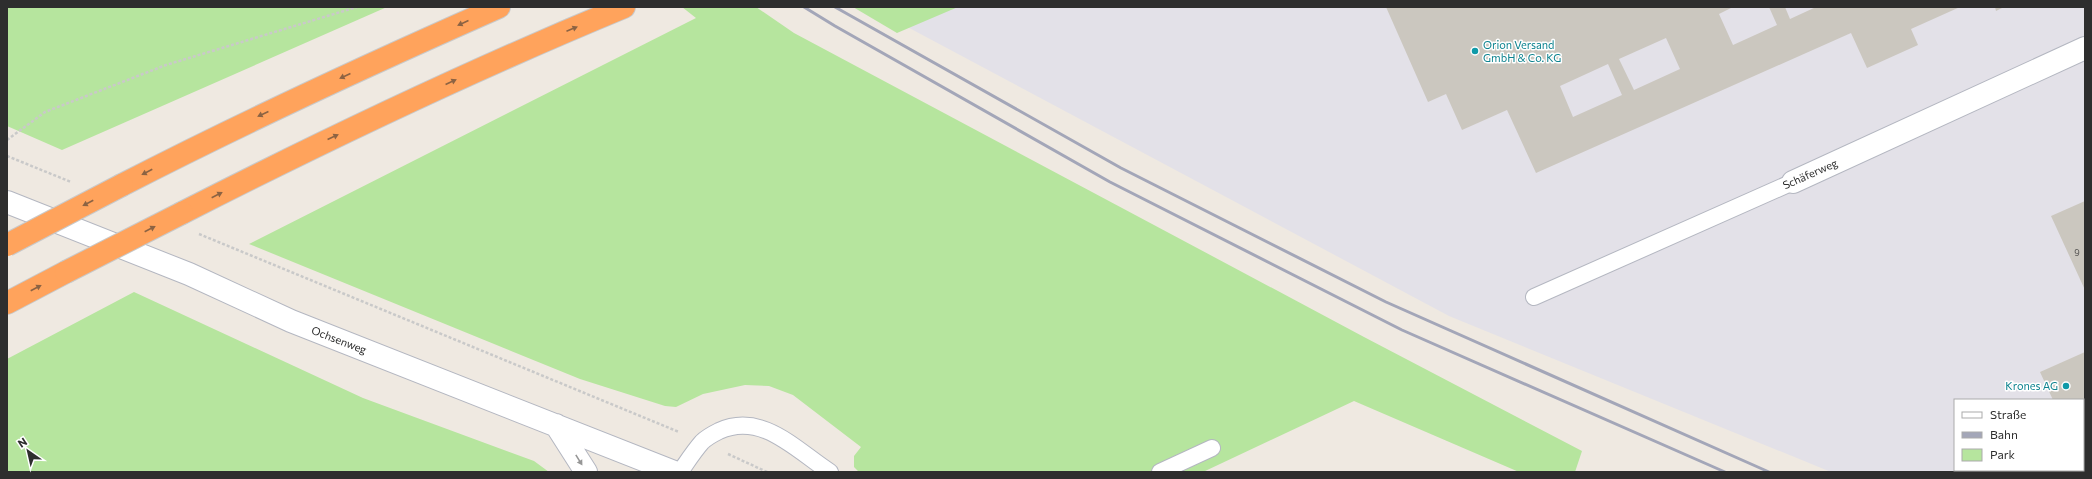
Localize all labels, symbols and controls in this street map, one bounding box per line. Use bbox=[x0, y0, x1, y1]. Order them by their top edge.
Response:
one-way arrow bbox=[457, 20, 469, 26]
one-way arrow bbox=[566, 25, 578, 31]
place label: Orion Versand GmbH & Co. KG bbox=[1483, 38, 1561, 64]
marker: Orion Versand GmbH & Co. KG bbox=[1470, 46, 1480, 56]
one-way arrow bbox=[339, 73, 350, 79]
one-way arrow bbox=[446, 79, 457, 85]
one-way arrow bbox=[257, 111, 269, 118]
one-way arrow bbox=[328, 134, 339, 140]
street label: Schäferweg bbox=[1780, 156, 1839, 191]
one-way arrow bbox=[141, 169, 152, 175]
one-way arrow bbox=[211, 192, 223, 198]
one-way arrow bbox=[82, 200, 94, 206]
one-way arrow bbox=[144, 226, 156, 232]
house number: 9 bbox=[2074, 247, 2080, 258]
one-way arrow bbox=[31, 285, 42, 291]
street label: Ochsenweg bbox=[310, 323, 369, 356]
place label: Krones AG bbox=[2005, 379, 2058, 392]
marker: Krones AG bbox=[2061, 381, 2071, 391]
legend bbox=[1954, 399, 2084, 471]
text: Straße bbox=[1990, 407, 2026, 421]
text: Bahn bbox=[1990, 427, 2018, 441]
north arrow bbox=[8, 431, 48, 471]
text: N bbox=[15, 435, 29, 450]
text: Park bbox=[1990, 447, 2016, 461]
one-way arrow bbox=[576, 454, 583, 466]

